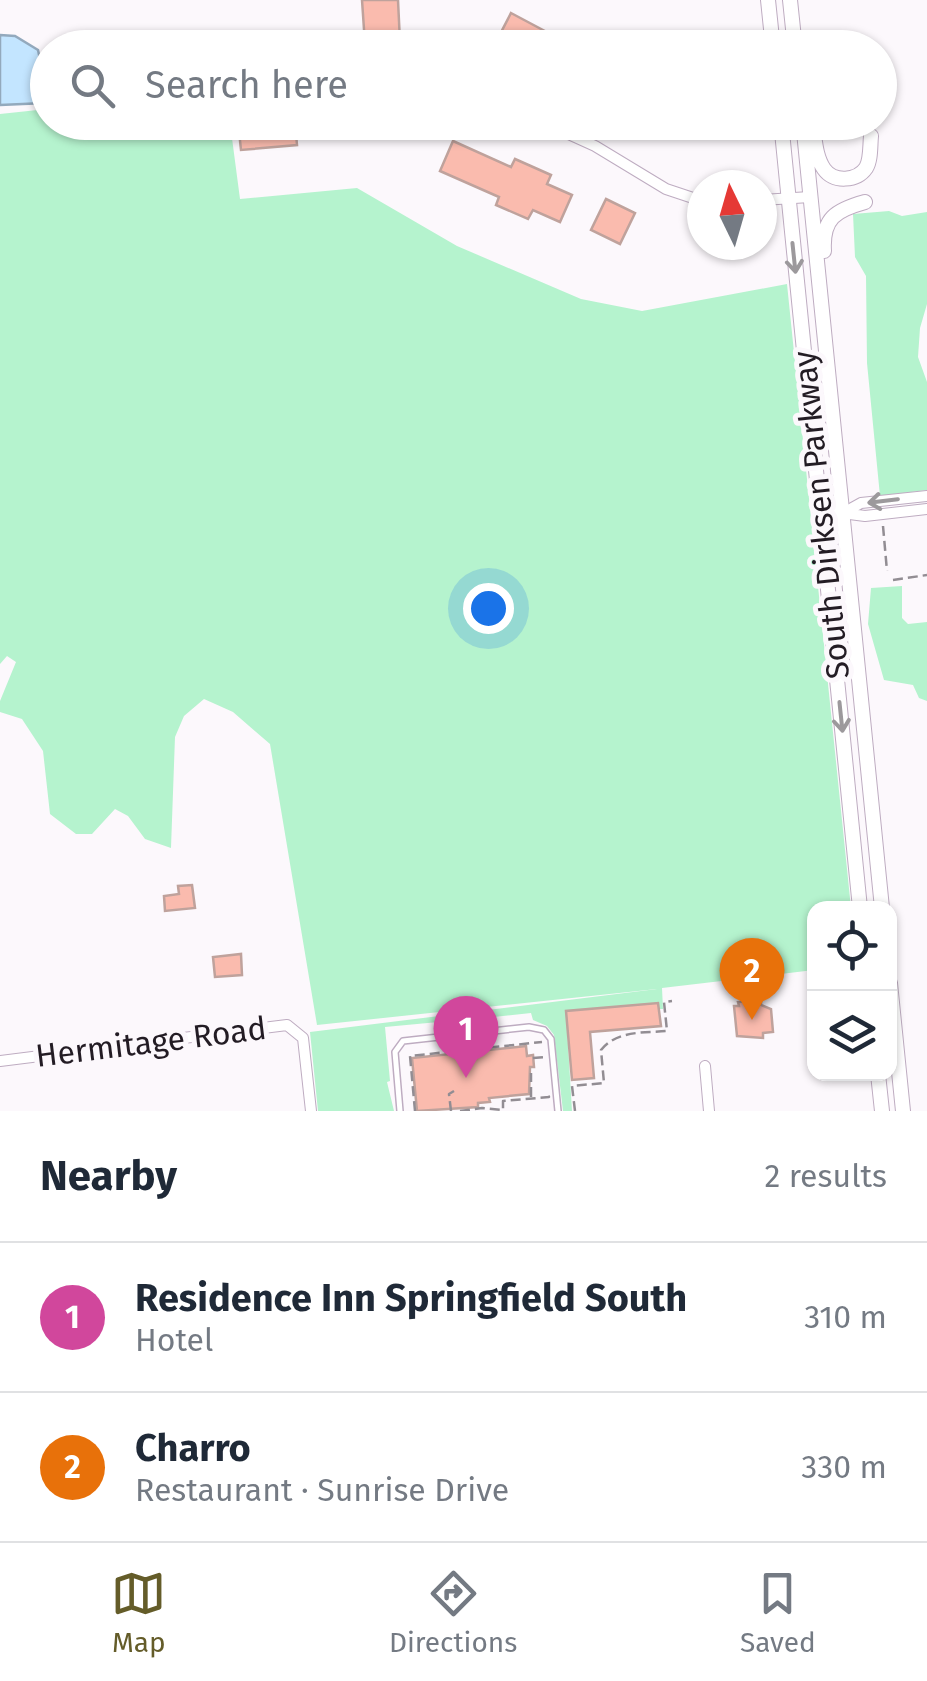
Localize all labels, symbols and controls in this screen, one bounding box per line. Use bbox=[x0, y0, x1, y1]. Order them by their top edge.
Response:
search box bbox=[30, 30, 897, 140]
icon: search bbox=[65, 58, 120, 113]
text: Search here bbox=[145, 62, 348, 108]
north arrow bbox=[687, 170, 777, 260]
one-way arrow bbox=[785, 241, 804, 273]
street label: South Dirksen Parkway bbox=[785, 349, 857, 681]
one-way arrow bbox=[868, 492, 900, 511]
your location bbox=[463, 583, 514, 634]
one-way arrow bbox=[832, 700, 851, 732]
map controls bbox=[807, 901, 897, 1081]
button: locate bbox=[807, 901, 897, 991]
pin: 2 bbox=[720, 938, 784, 1020]
button: layers bbox=[807, 991, 897, 1081]
pin: 1 bbox=[434, 996, 498, 1078]
street label: Hermitage Road bbox=[33, 1009, 269, 1075]
text: Nearby bbox=[40, 1151, 177, 1201]
text: 2 results bbox=[764, 1157, 887, 1195]
text: Residence Inn Springfield South bbox=[135, 1275, 687, 1321]
text: 1 bbox=[65, 1298, 80, 1336]
text: 310 m bbox=[804, 1298, 887, 1336]
text: Hotel bbox=[135, 1321, 213, 1359]
text: Charro bbox=[135, 1425, 251, 1471]
text: 2 bbox=[64, 1448, 81, 1486]
text: 330 m bbox=[801, 1448, 887, 1486]
text: Restaurant · Sunrise Drive bbox=[135, 1471, 509, 1509]
tab: Map bbox=[111, 1566, 166, 1659]
tab: Directions bbox=[389, 1566, 517, 1659]
tab: Saved bbox=[740, 1566, 816, 1659]

